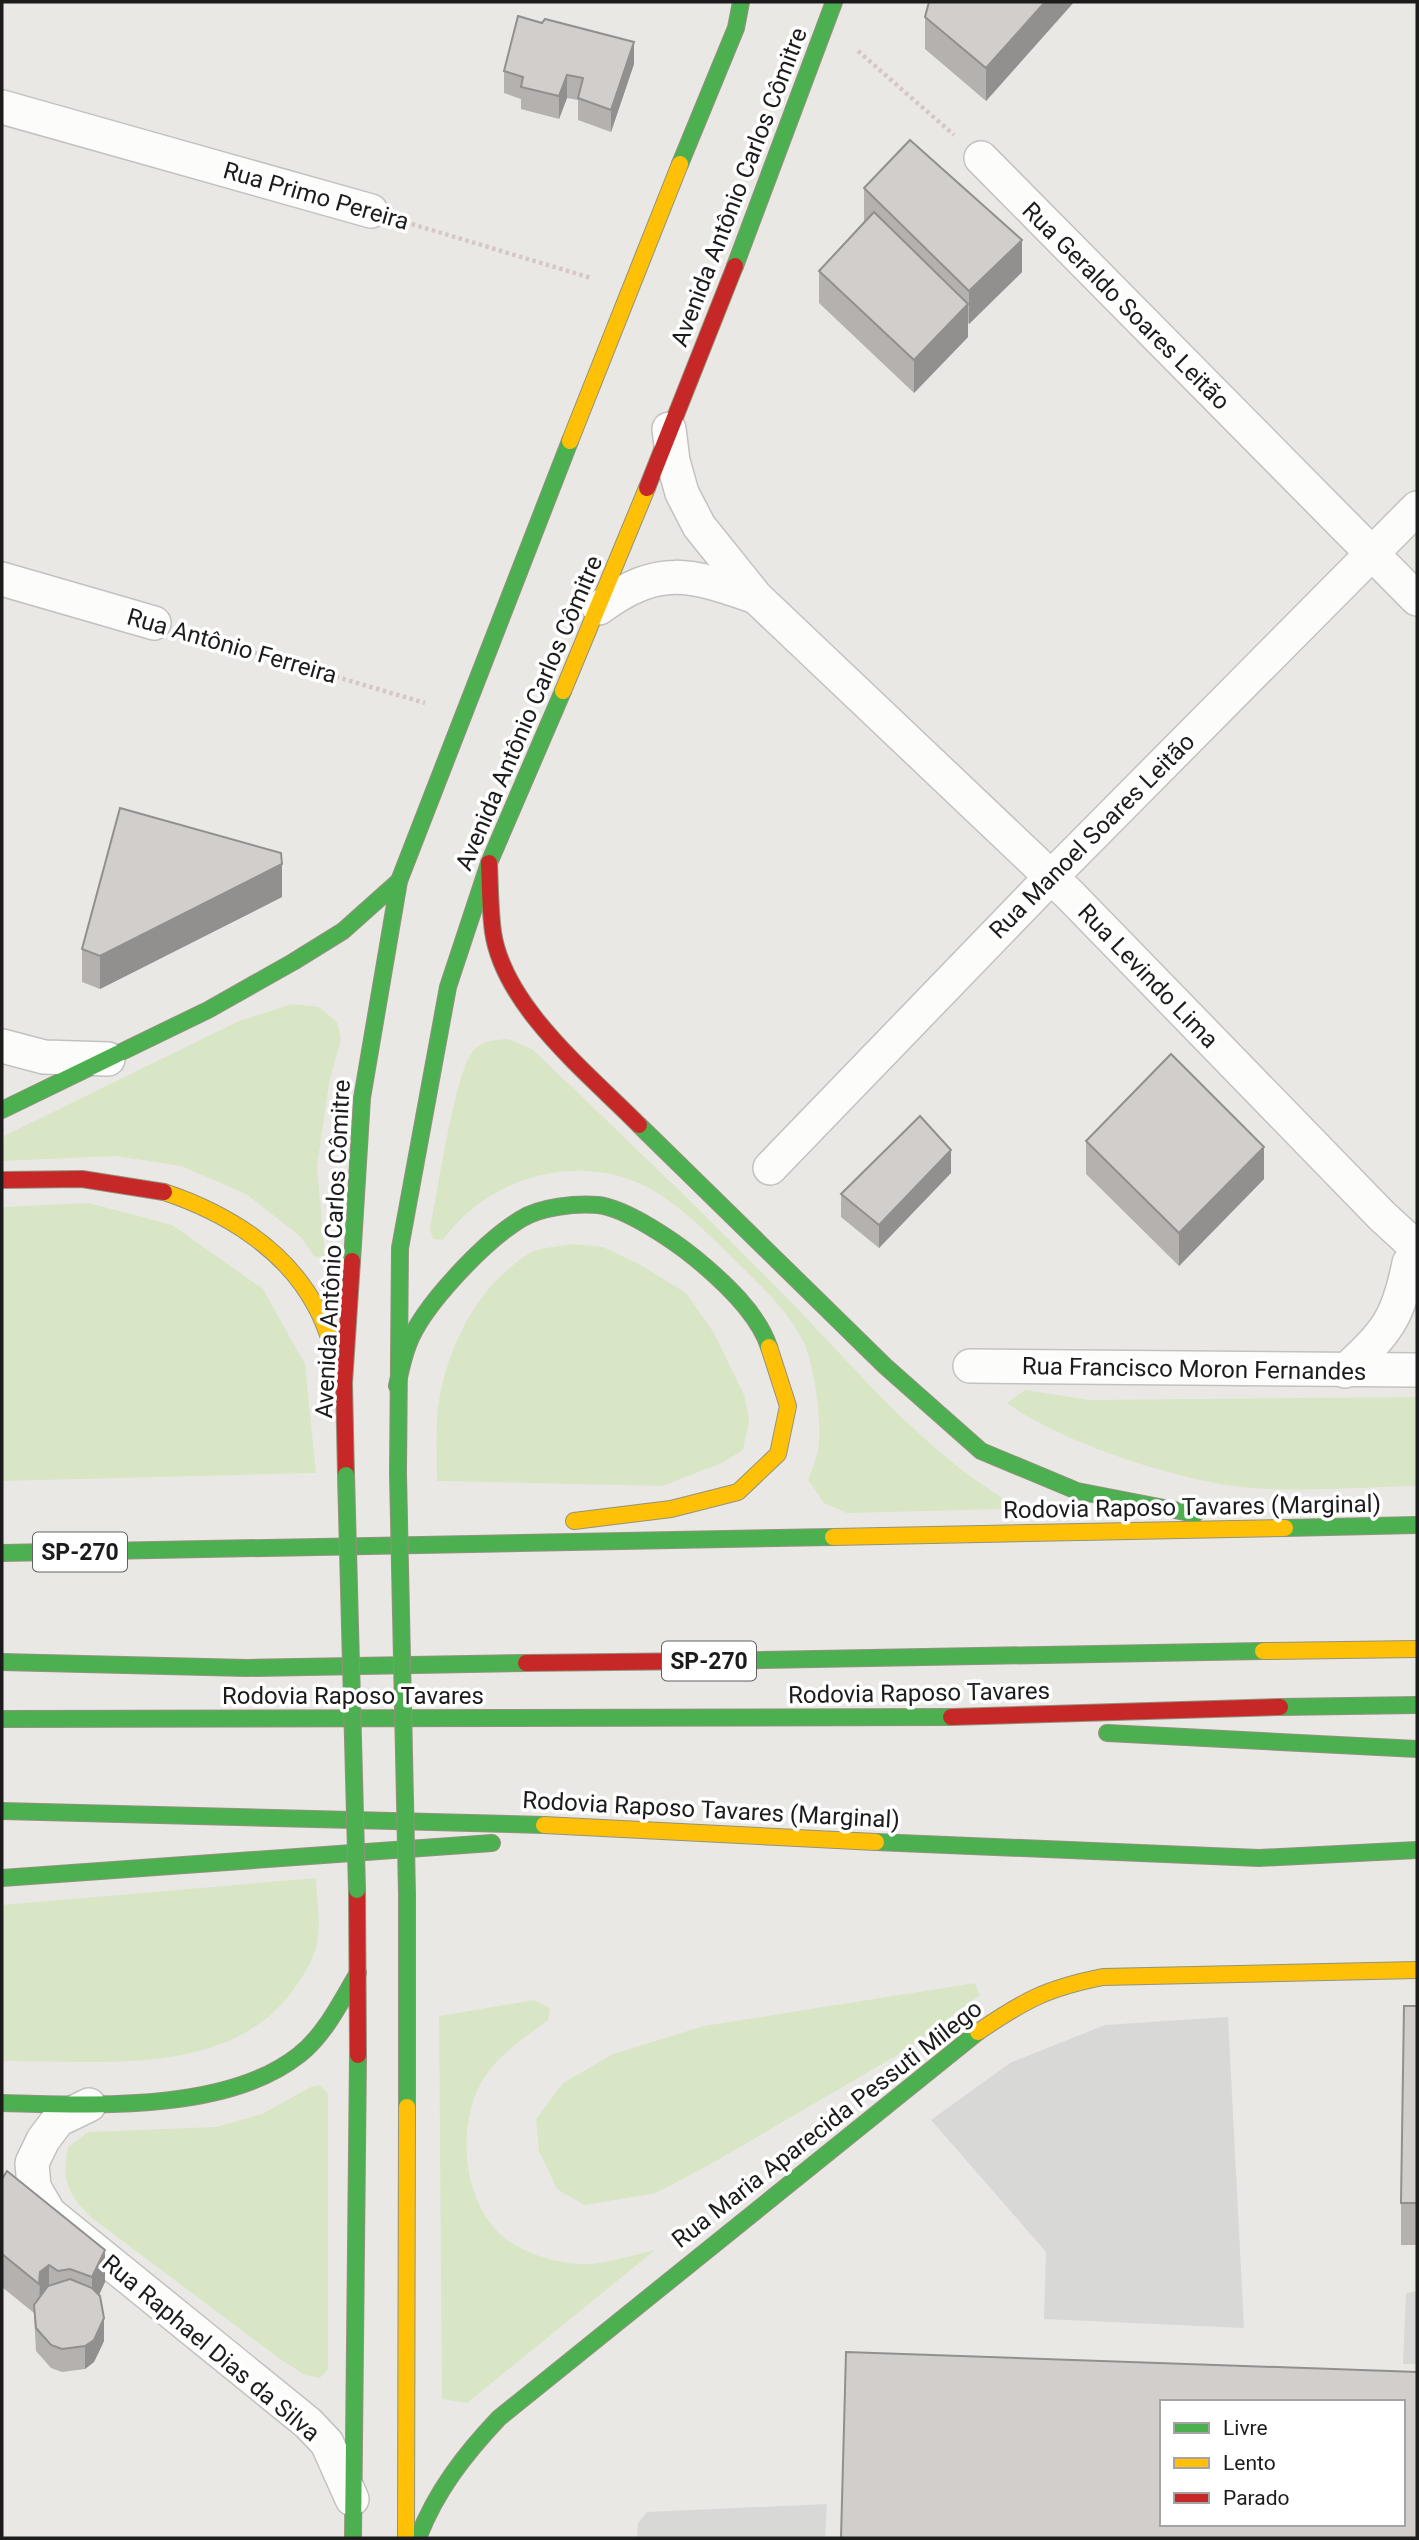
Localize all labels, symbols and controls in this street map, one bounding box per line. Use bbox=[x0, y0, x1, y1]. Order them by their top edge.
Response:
street label: Avenida Antônio Carlos Cômitre bbox=[665, 24, 813, 350]
street label: Rua Primo Pereira bbox=[220, 156, 412, 236]
street label: Rua Geraldo Soares Leitão bbox=[1016, 196, 1236, 416]
street label: Avenida Antônio Carlos Cômitre bbox=[450, 551, 608, 875]
street label: Rua Antônio Ferreira bbox=[124, 603, 340, 689]
street label: Rua Manoel Soares Leitão bbox=[984, 728, 1200, 944]
street label: Rua Levindo Lima bbox=[1072, 898, 1224, 1054]
street label: Avenida Antônio Carlos Cômitre bbox=[310, 1079, 356, 1419]
street label: Rua Francisco Moron Fernandes bbox=[1022, 1352, 1366, 1386]
street label: Rodovia Raposo Tavares (Marginal) bbox=[1003, 1490, 1381, 1524]
road number: SP-270 bbox=[33, 1532, 127, 1572]
road number: SP-270 bbox=[662, 1642, 756, 1680]
street label: Rodovia Raposo Tavares bbox=[788, 1677, 1050, 1709]
street label: Rodovia Raposo Tavares bbox=[222, 1682, 484, 1710]
street label: Rodovia Raposo Tavares (Marginal) bbox=[522, 1786, 900, 1834]
street label: Rua Maria Aparecida Pessuti Milego bbox=[666, 1994, 988, 2254]
street label: Rua Raphael Dias da Silva bbox=[97, 2249, 325, 2447]
legend bbox=[1160, 2400, 1405, 2526]
text: Livre bbox=[1223, 2416, 1268, 2440]
text: Lento bbox=[1223, 2451, 1276, 2475]
text: Parado bbox=[1223, 2486, 1290, 2510]

